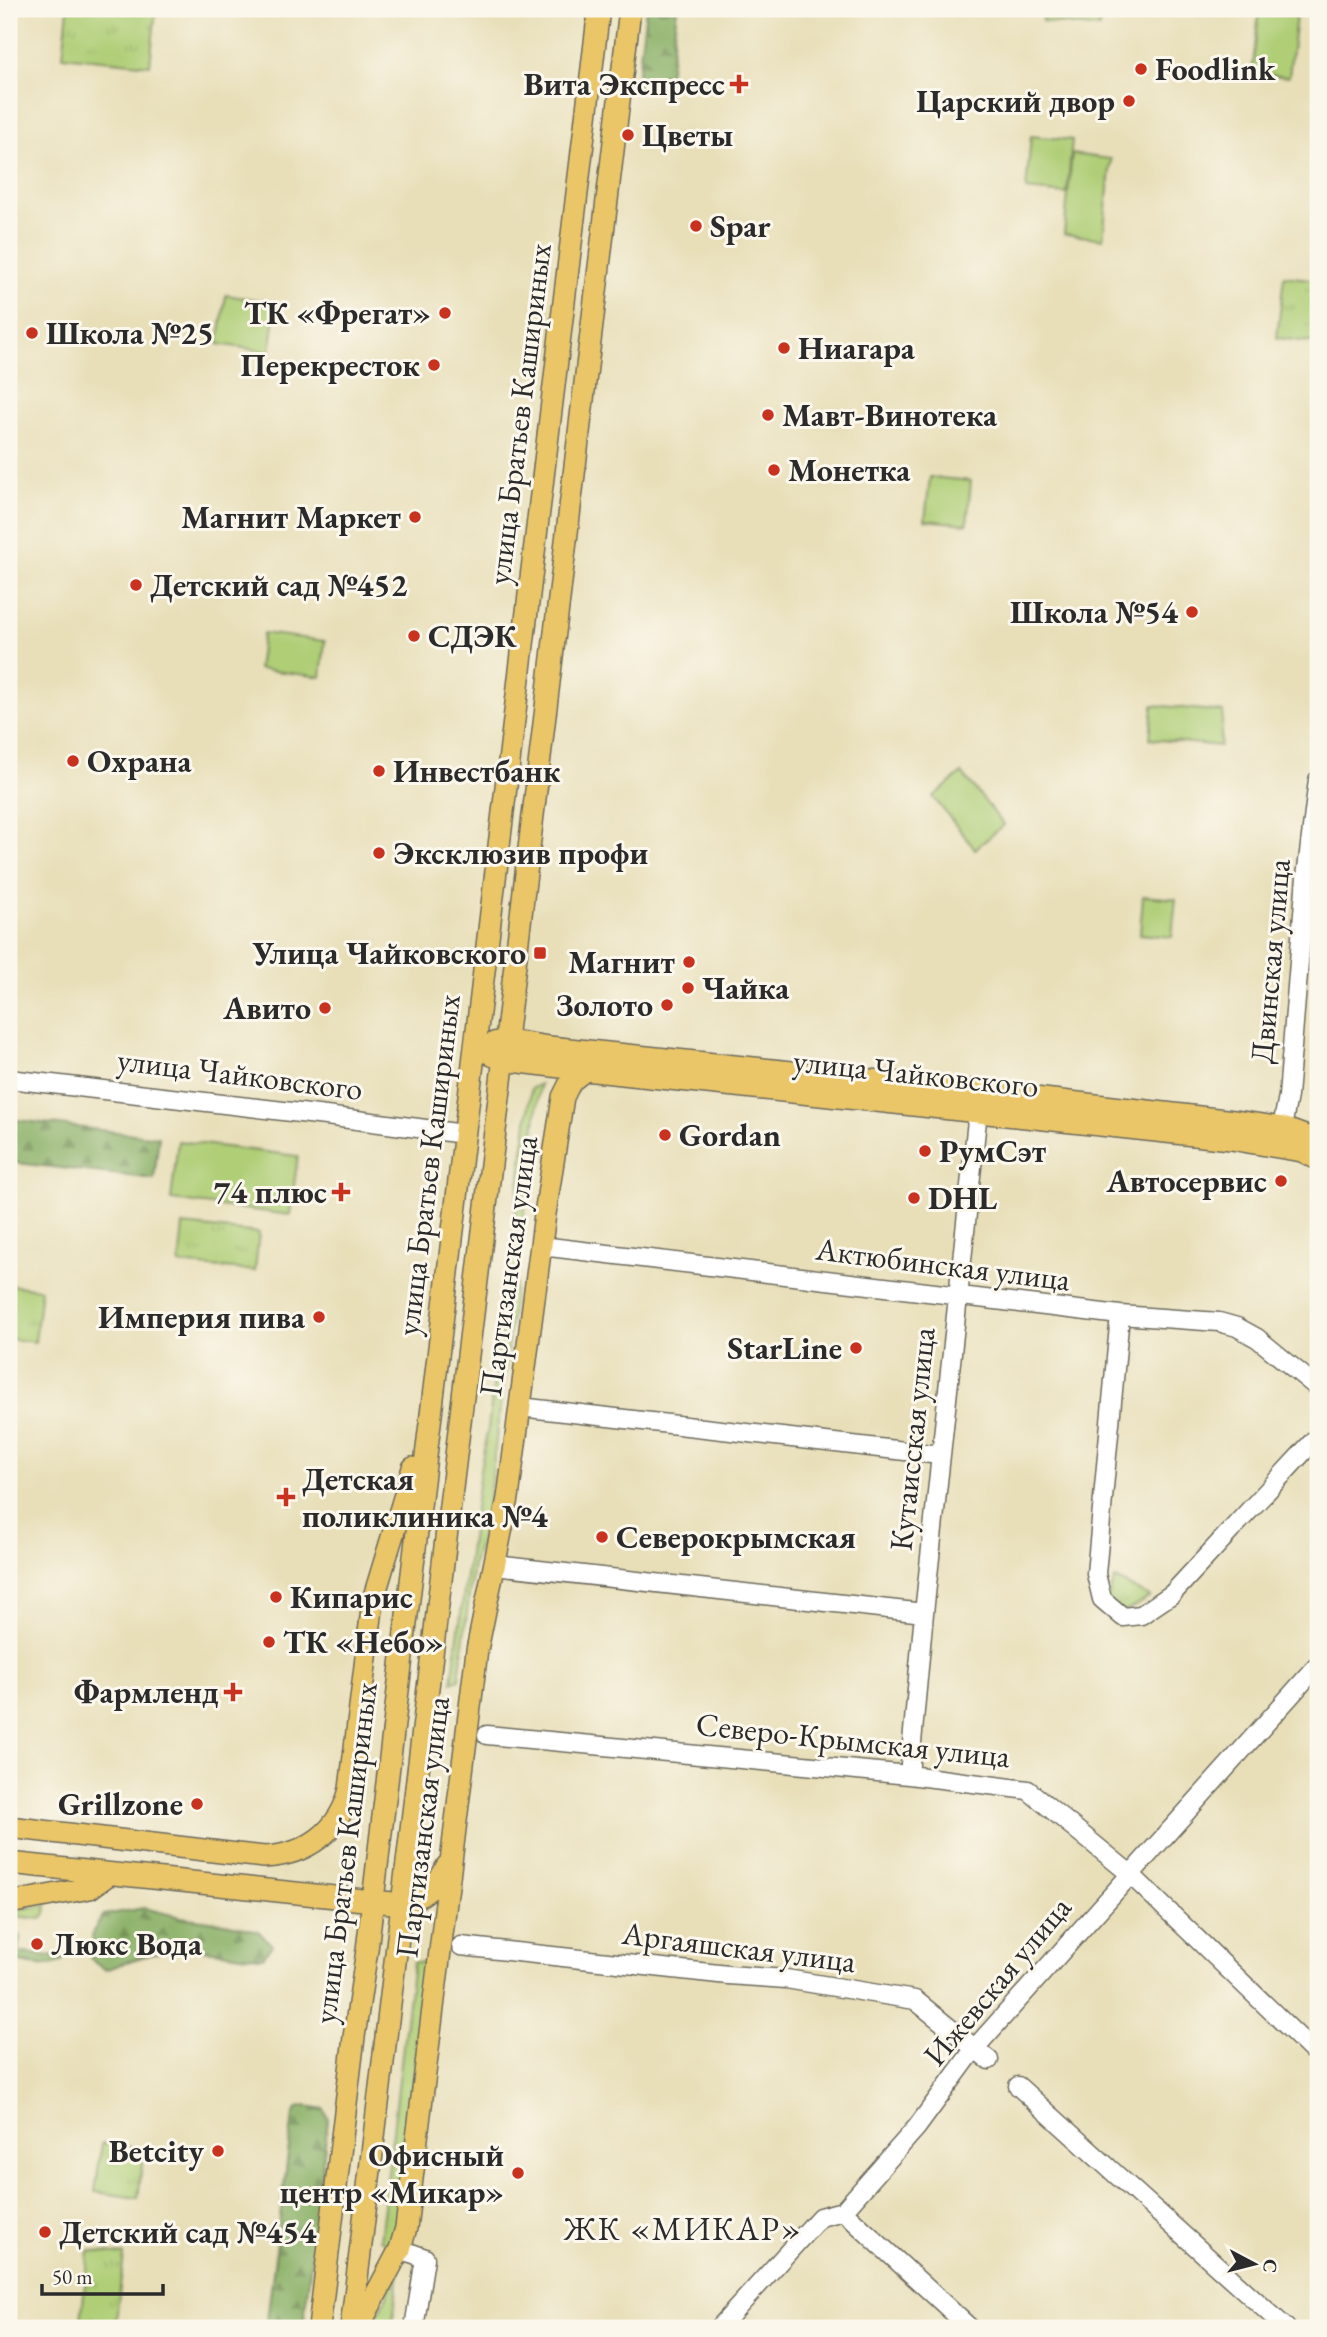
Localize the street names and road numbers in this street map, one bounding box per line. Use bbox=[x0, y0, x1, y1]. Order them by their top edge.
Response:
street label: улица Братьев Кашириных bbox=[477, 241, 561, 587]
street label: Двинская улица bbox=[1240, 857, 1300, 1065]
street label: улица Братьев Кашириных bbox=[386, 992, 470, 1338]
street label: улица Чайковского bbox=[115, 1038, 365, 1110]
street label: улица Чайковского bbox=[791, 1039, 1041, 1107]
street label: Партизанская улица bbox=[469, 1133, 547, 1399]
street label: Актюбинская улица bbox=[812, 1227, 1073, 1300]
street label: Кутаисская улица bbox=[879, 1325, 945, 1553]
street label: улица Братьев Кашириных bbox=[303, 1680, 387, 2026]
street label: Партизанская улица bbox=[385, 1694, 459, 1960]
street label: Северо-Крымская улица bbox=[694, 1703, 1012, 1777]
street label: Ижевская улица bbox=[914, 1887, 1080, 2075]
street label: Аргаяшская улица bbox=[619, 1912, 858, 1982]

